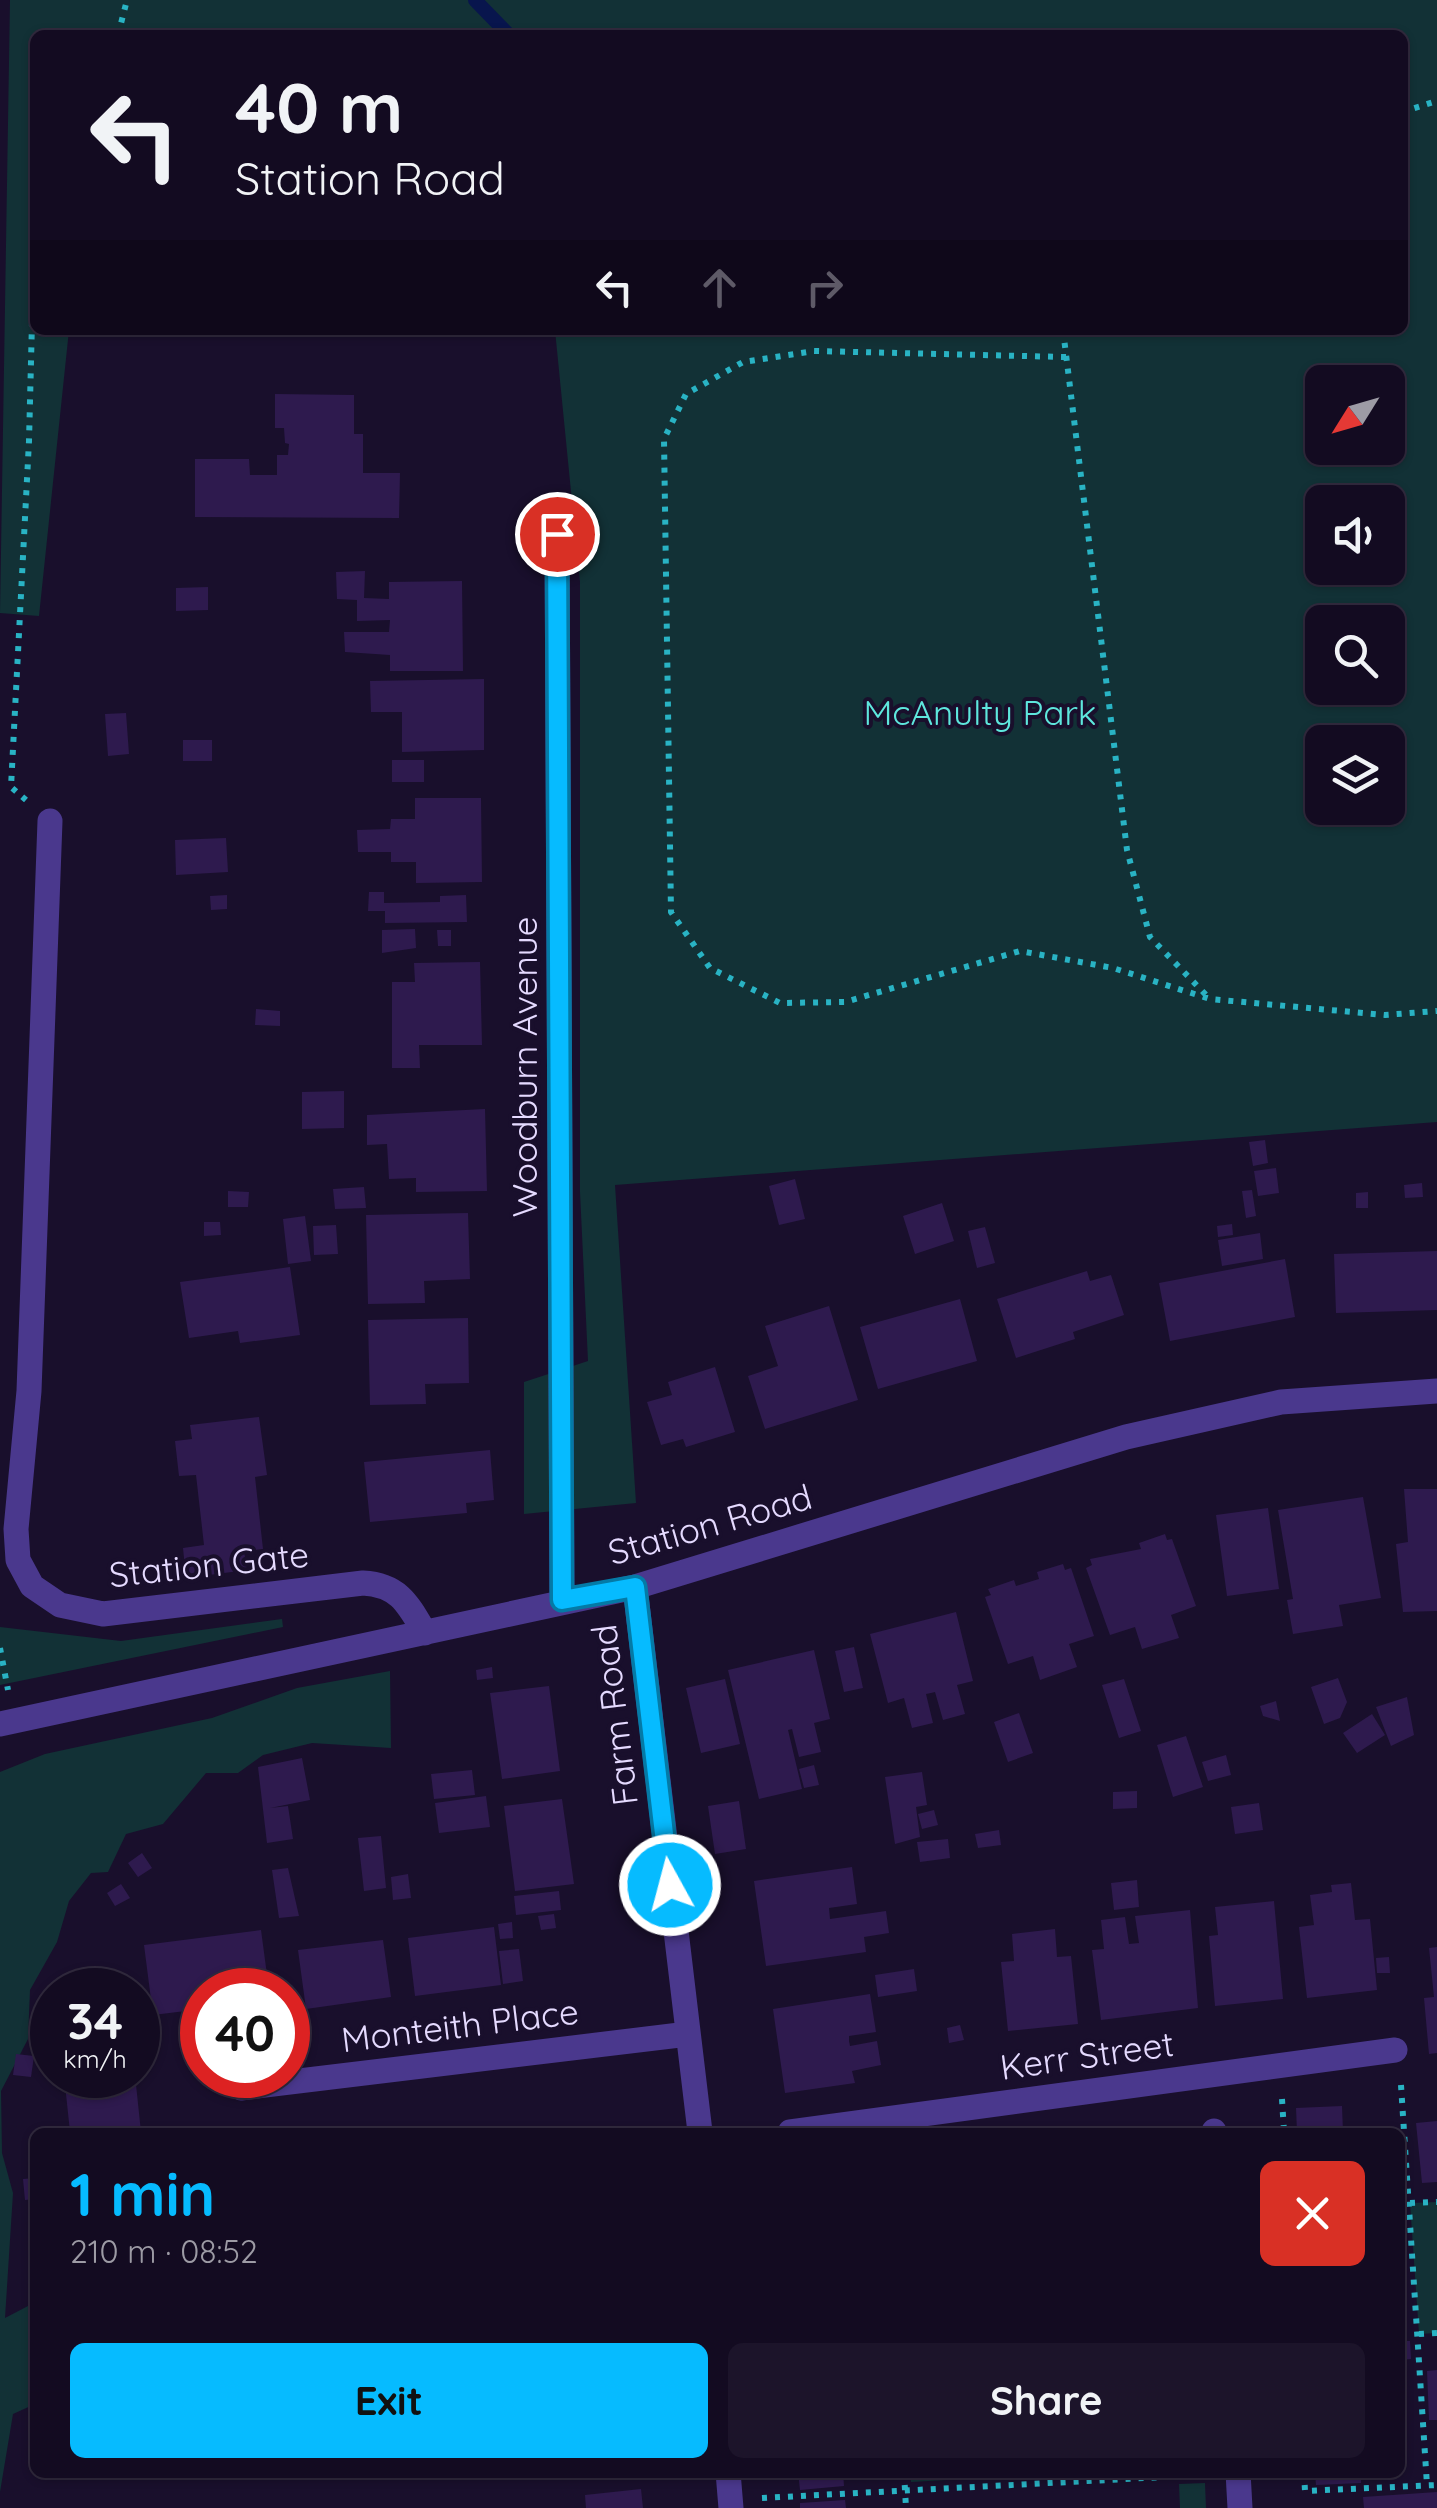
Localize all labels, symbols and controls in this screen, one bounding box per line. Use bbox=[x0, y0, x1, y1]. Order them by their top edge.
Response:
text: 40 m bbox=[235, 63, 403, 151]
icon: left bbox=[70, 70, 200, 200]
text: Station Road bbox=[235, 150, 505, 206]
icon: left bbox=[587, 260, 642, 315]
icon: ahead bbox=[692, 260, 747, 315]
icon: right bbox=[797, 260, 852, 315]
north arrow bbox=[1305, 365, 1405, 465]
map controls bbox=[1305, 365, 1405, 825]
button: sound bbox=[1305, 485, 1405, 585]
pin bbox=[515, 492, 600, 577]
icon: arrive bbox=[530, 507, 585, 562]
button: search bbox=[1305, 605, 1405, 705]
park label: McAnulty Park bbox=[863, 690, 1097, 734]
button: layers bbox=[1305, 725, 1405, 825]
street label: Woodburn Avenue bbox=[502, 917, 546, 1217]
street label: Station Road bbox=[603, 1474, 817, 1574]
street label: Station Gate bbox=[107, 1532, 311, 1596]
street label: Farm Road bbox=[581, 1622, 647, 1808]
position arrow bbox=[618, 1833, 722, 1937]
speed limit sign: 40 bbox=[180, 1968, 310, 2098]
text: 34 bbox=[67, 1989, 123, 2052]
street label: Monteith Place bbox=[339, 1989, 581, 2061]
street label: Kerr Street bbox=[997, 2021, 1176, 2089]
text: km/h bbox=[63, 2043, 127, 2074]
text: 1 min bbox=[70, 2156, 215, 2231]
button: close bbox=[1260, 2161, 1365, 2266]
text: 210 m · 08:52 bbox=[70, 2231, 258, 2271]
button: Exit bbox=[70, 2343, 708, 2458]
button: Share bbox=[728, 2343, 1365, 2458]

